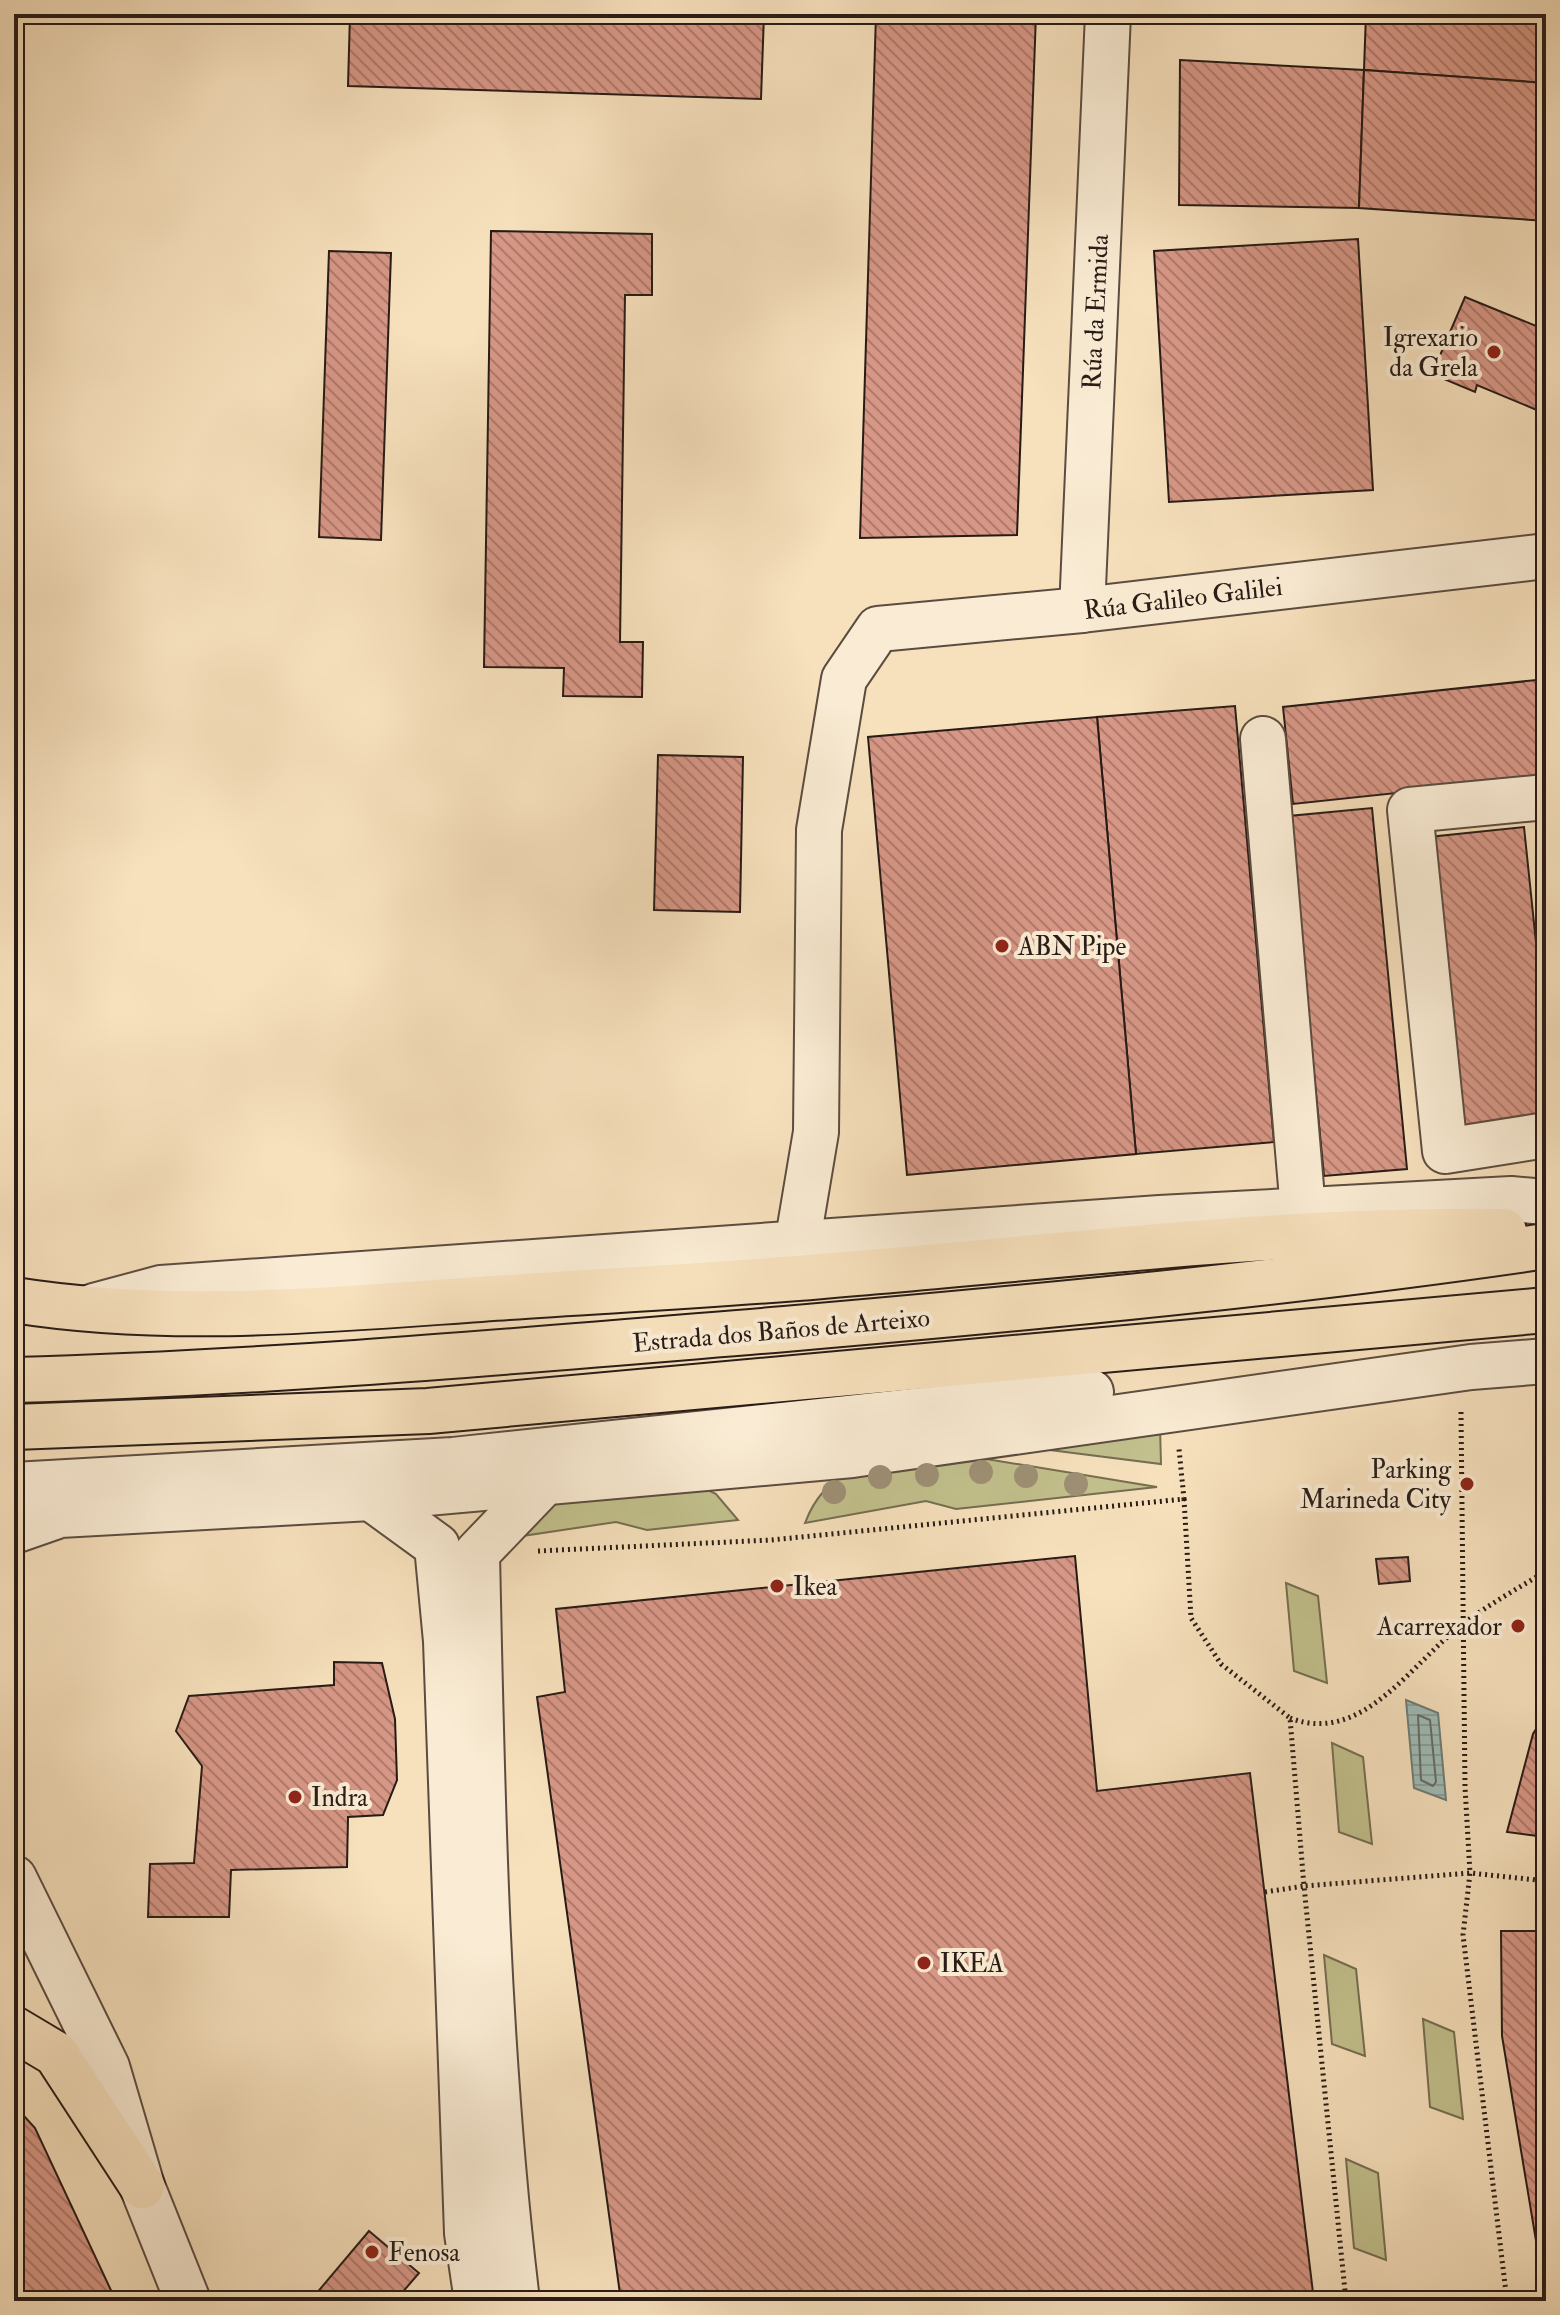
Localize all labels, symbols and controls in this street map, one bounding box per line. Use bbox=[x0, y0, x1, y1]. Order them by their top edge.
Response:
street label: Rúa da Ermida bbox=[1076, 233, 1116, 391]
place label: Igrexario da Grela bbox=[1383, 322, 1478, 384]
marker: Igrexario da Grela bbox=[1485, 343, 1503, 361]
street label: Rúa Galileo Galilei bbox=[1082, 571, 1284, 627]
place label: ABN Pipe bbox=[1017, 931, 1126, 964]
marker: ABN Pipe bbox=[993, 937, 1011, 955]
street label: Estrada dos Baños de Arteixo bbox=[631, 1302, 931, 1360]
place label: Parking Marineda City bbox=[1300, 1454, 1452, 1516]
marker: Parking Marineda City bbox=[1458, 1475, 1476, 1493]
place label: Ikea bbox=[793, 1571, 837, 1603]
marker: Ikea bbox=[768, 1577, 786, 1595]
place label: Acarrexador bbox=[1376, 1611, 1502, 1643]
marker: Acarrexador bbox=[1509, 1617, 1527, 1635]
place label: Indra bbox=[311, 1782, 368, 1814]
marker: Indra bbox=[286, 1788, 304, 1806]
place label: IKEA bbox=[940, 1948, 1004, 1980]
marker: IKEA bbox=[915, 1954, 933, 1972]
place label: Fenosa bbox=[388, 2237, 460, 2269]
marker: Fenosa bbox=[363, 2243, 381, 2261]

